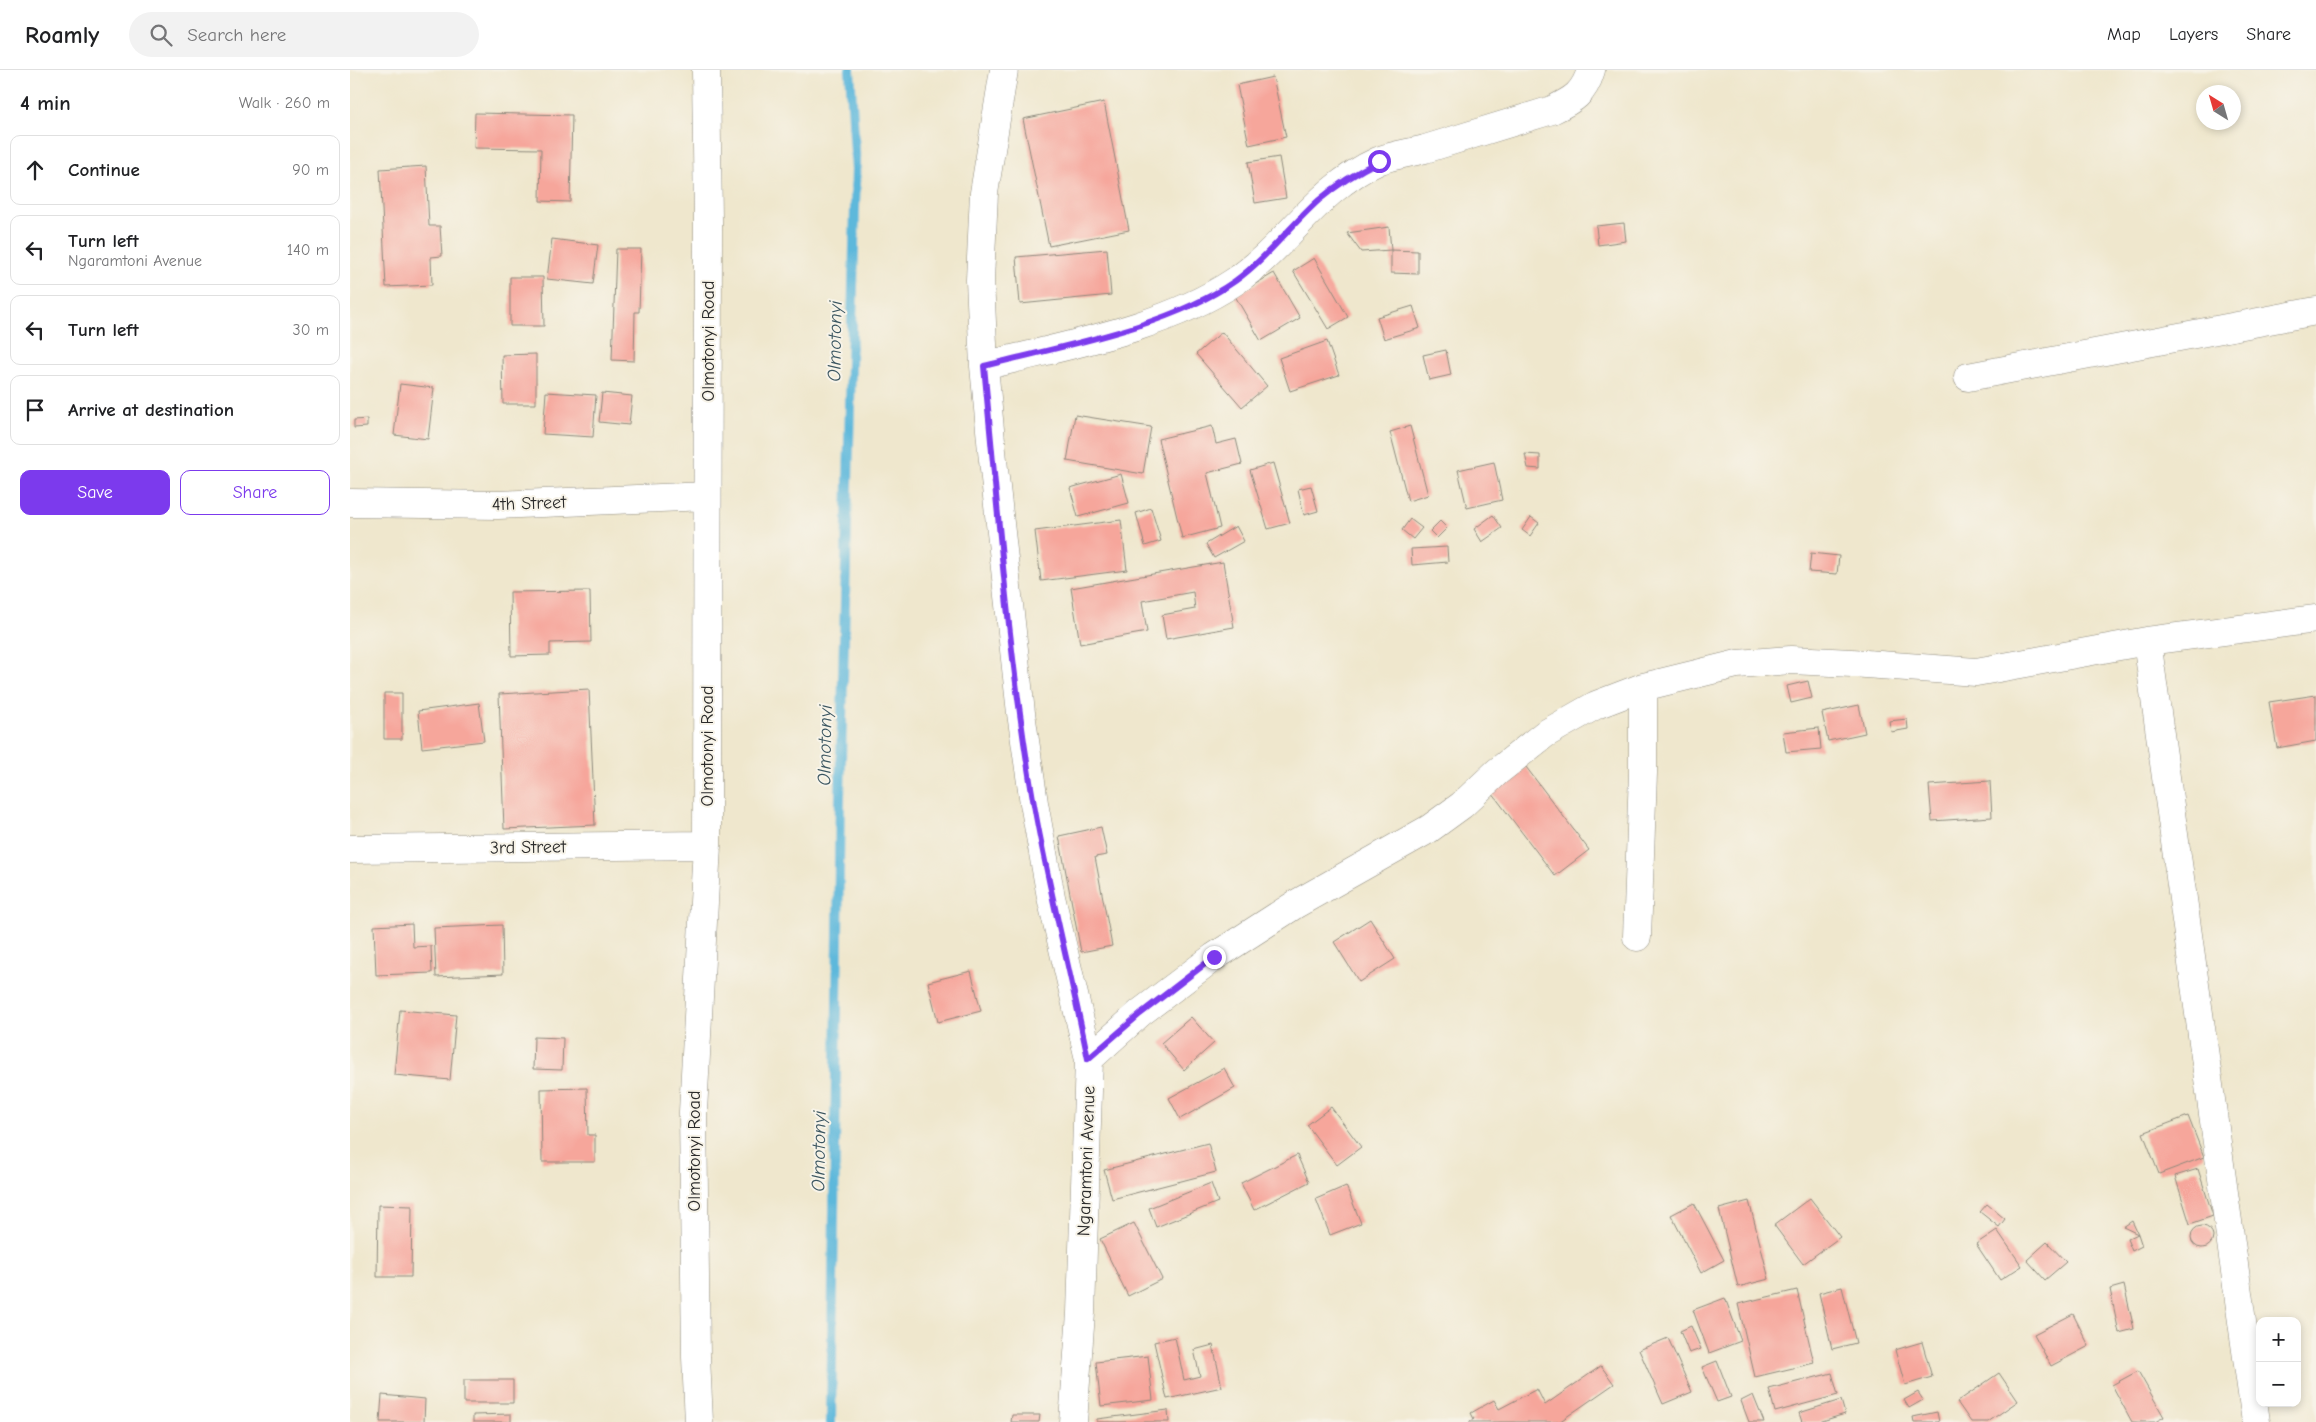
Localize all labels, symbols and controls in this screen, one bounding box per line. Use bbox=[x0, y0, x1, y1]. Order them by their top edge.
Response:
search box bbox=[129, 12, 479, 57]
text: Roamly bbox=[25, 21, 99, 49]
icon: search bbox=[147, 21, 175, 49]
text: Search here bbox=[187, 24, 286, 46]
text: Map bbox=[2107, 24, 2141, 45]
text: Layers bbox=[2169, 24, 2218, 45]
text: Share bbox=[2246, 24, 2291, 45]
north arrow bbox=[2196, 85, 2241, 130]
text: 4 min bbox=[20, 91, 71, 115]
text: Walk · 260 m bbox=[239, 94, 330, 112]
route start bbox=[1368, 150, 1391, 173]
icon: ahead bbox=[21, 156, 49, 184]
text: Continue bbox=[68, 159, 140, 181]
text: 90 m bbox=[292, 161, 329, 179]
text: Turn left bbox=[68, 230, 139, 252]
icon: left bbox=[21, 236, 49, 264]
text: 140 m bbox=[287, 241, 329, 259]
text: Ngaramtoni Avenue bbox=[68, 252, 202, 270]
street label: Olmotonyi Road bbox=[698, 281, 719, 401]
water label: Olmotonyi bbox=[823, 300, 847, 382]
icon: left bbox=[21, 316, 49, 344]
text: Turn left bbox=[68, 319, 139, 341]
text: 30 m bbox=[293, 321, 329, 339]
icon: arrive bbox=[21, 396, 49, 424]
text: Arrive at destination bbox=[68, 399, 234, 421]
button: Save bbox=[20, 470, 170, 515]
button: Share bbox=[180, 470, 330, 515]
street label: 4th Street bbox=[491, 492, 568, 515]
street label: Olmotonyi Road bbox=[697, 686, 718, 806]
water label: Olmotonyi bbox=[813, 704, 837, 786]
street label: 3rd Street bbox=[490, 836, 567, 859]
route end bbox=[1203, 946, 1226, 969]
street label: Ngaramtoni Avenue bbox=[1073, 1085, 1100, 1237]
street label: Olmotonyi Road bbox=[684, 1091, 705, 1211]
water label: Olmotonyi bbox=[807, 1110, 831, 1192]
map controls bbox=[2256, 1317, 2301, 1407]
button: + bbox=[2256, 1317, 2301, 1362]
button: − bbox=[2256, 1362, 2301, 1407]

